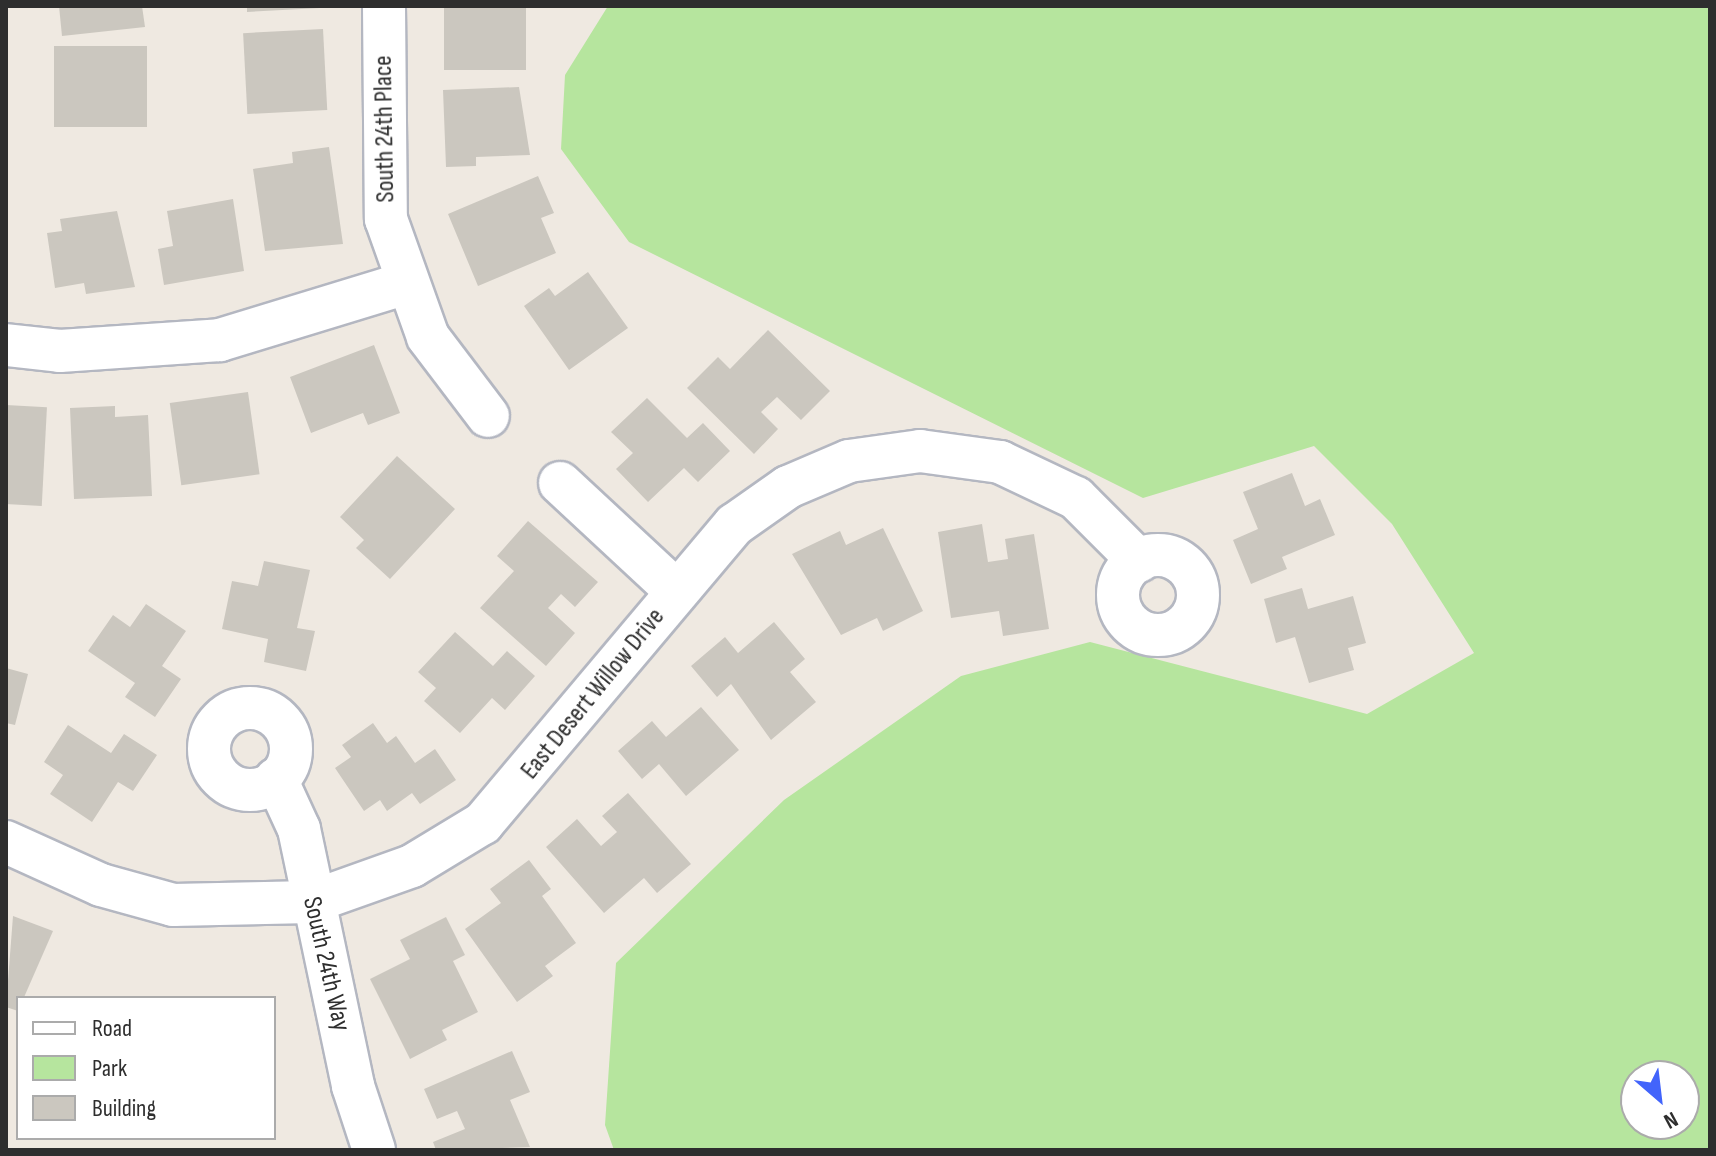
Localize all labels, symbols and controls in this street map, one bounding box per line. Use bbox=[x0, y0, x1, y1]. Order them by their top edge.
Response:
street label: South 24th Place bbox=[368, 55, 402, 203]
street label: East Desert Willow Drive bbox=[515, 602, 671, 786]
street label: South 24th Way bbox=[295, 894, 357, 1034]
legend bbox=[16, 996, 276, 1140]
text: Road bbox=[92, 1014, 132, 1043]
text: Park bbox=[92, 1054, 127, 1083]
north arrow bbox=[1620, 1060, 1700, 1140]
text: Building bbox=[92, 1094, 156, 1123]
text: N bbox=[1659, 1105, 1682, 1135]

